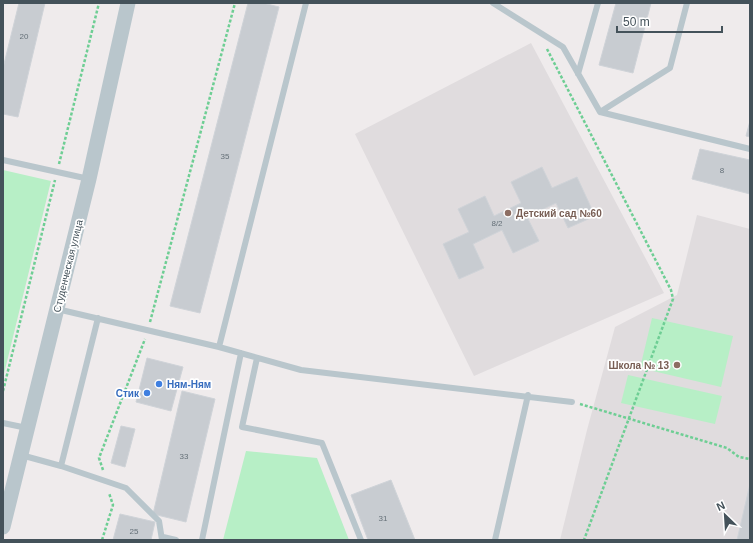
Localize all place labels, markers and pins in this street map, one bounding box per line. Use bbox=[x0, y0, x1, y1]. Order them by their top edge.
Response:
marker: Детский сад №60 bbox=[503, 208, 513, 218]
place label: Детский сад №60 bbox=[516, 208, 602, 219]
place label: Школа № 13 bbox=[608, 360, 669, 371]
marker: Школа № 13 bbox=[672, 360, 682, 370]
marker: Ням-Ням bbox=[154, 379, 164, 389]
place label: Ням-Ням bbox=[167, 379, 211, 390]
place label: Стик bbox=[116, 388, 140, 399]
marker: Стик bbox=[142, 388, 152, 398]

